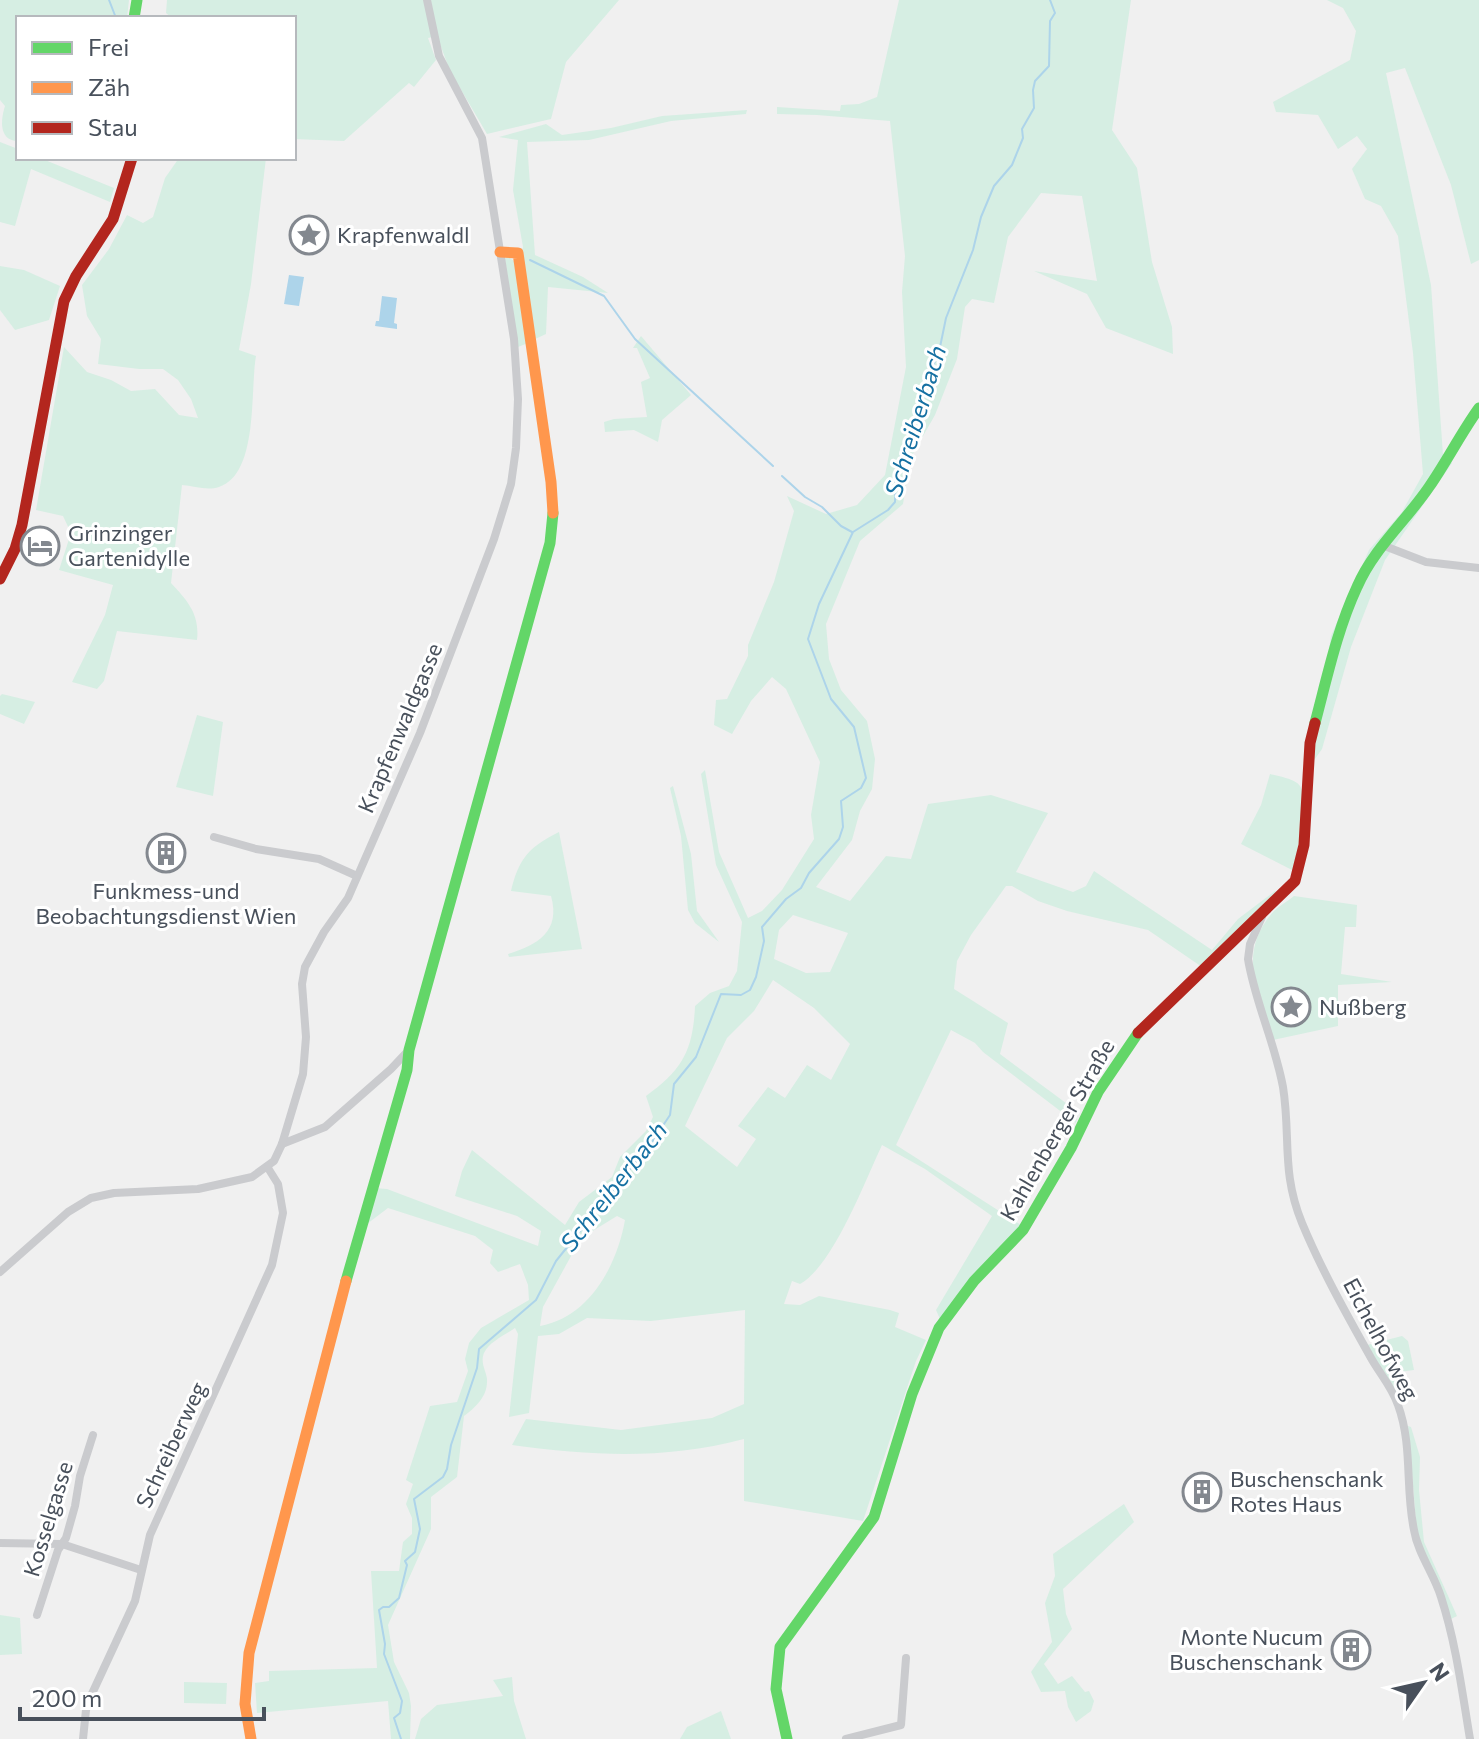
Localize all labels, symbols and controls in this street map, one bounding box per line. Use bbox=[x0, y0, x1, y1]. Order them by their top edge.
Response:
legend bbox=[16, 16, 296, 160]
text: Frei bbox=[88, 32, 129, 61]
text: Zäh bbox=[88, 72, 130, 101]
text: Stau bbox=[88, 112, 138, 141]
place icon: Krapfenwaldl bbox=[288, 214, 330, 256]
place label: Krapfenwaldl bbox=[337, 221, 470, 248]
water label: Schreiberbach bbox=[878, 341, 951, 500]
place label: Grinzinger Gartenidylle bbox=[68, 519, 190, 571]
hotel icon: Grinzinger Gartenidylle bbox=[19, 525, 61, 567]
street label: Krapfenwaldgasse bbox=[352, 639, 447, 817]
building icon: Funkmess-und Beobachtungsdienst Wien bbox=[145, 832, 187, 874]
place label: Funkmess-und Beobachtungsdienst Wien bbox=[36, 877, 296, 929]
place icon: Nußberg bbox=[1270, 986, 1312, 1028]
place label: Nußberg bbox=[1319, 993, 1407, 1020]
street label: Kahlenberger Straße bbox=[994, 1034, 1120, 1225]
water label: Schreiberbach bbox=[553, 1115, 672, 1257]
street label: Eichelhofweg bbox=[1338, 1273, 1425, 1405]
street label: Schreiberweg bbox=[130, 1377, 212, 1512]
street label: Kosselgasse bbox=[17, 1458, 78, 1580]
place label: Buschenschank Rotes Haus bbox=[1230, 1465, 1384, 1517]
building icon: Buschenschank Rotes Haus bbox=[1181, 1471, 1223, 1513]
place label: Monte Nucum Buschenschank bbox=[1169, 1623, 1323, 1675]
building icon: Monte Nucum Buschenschank bbox=[1330, 1629, 1372, 1671]
north arrow bbox=[1383, 1643, 1463, 1723]
text: N bbox=[1424, 1657, 1456, 1686]
scale bar bbox=[20, 1671, 264, 1721]
text: 200 m bbox=[32, 1683, 102, 1712]

